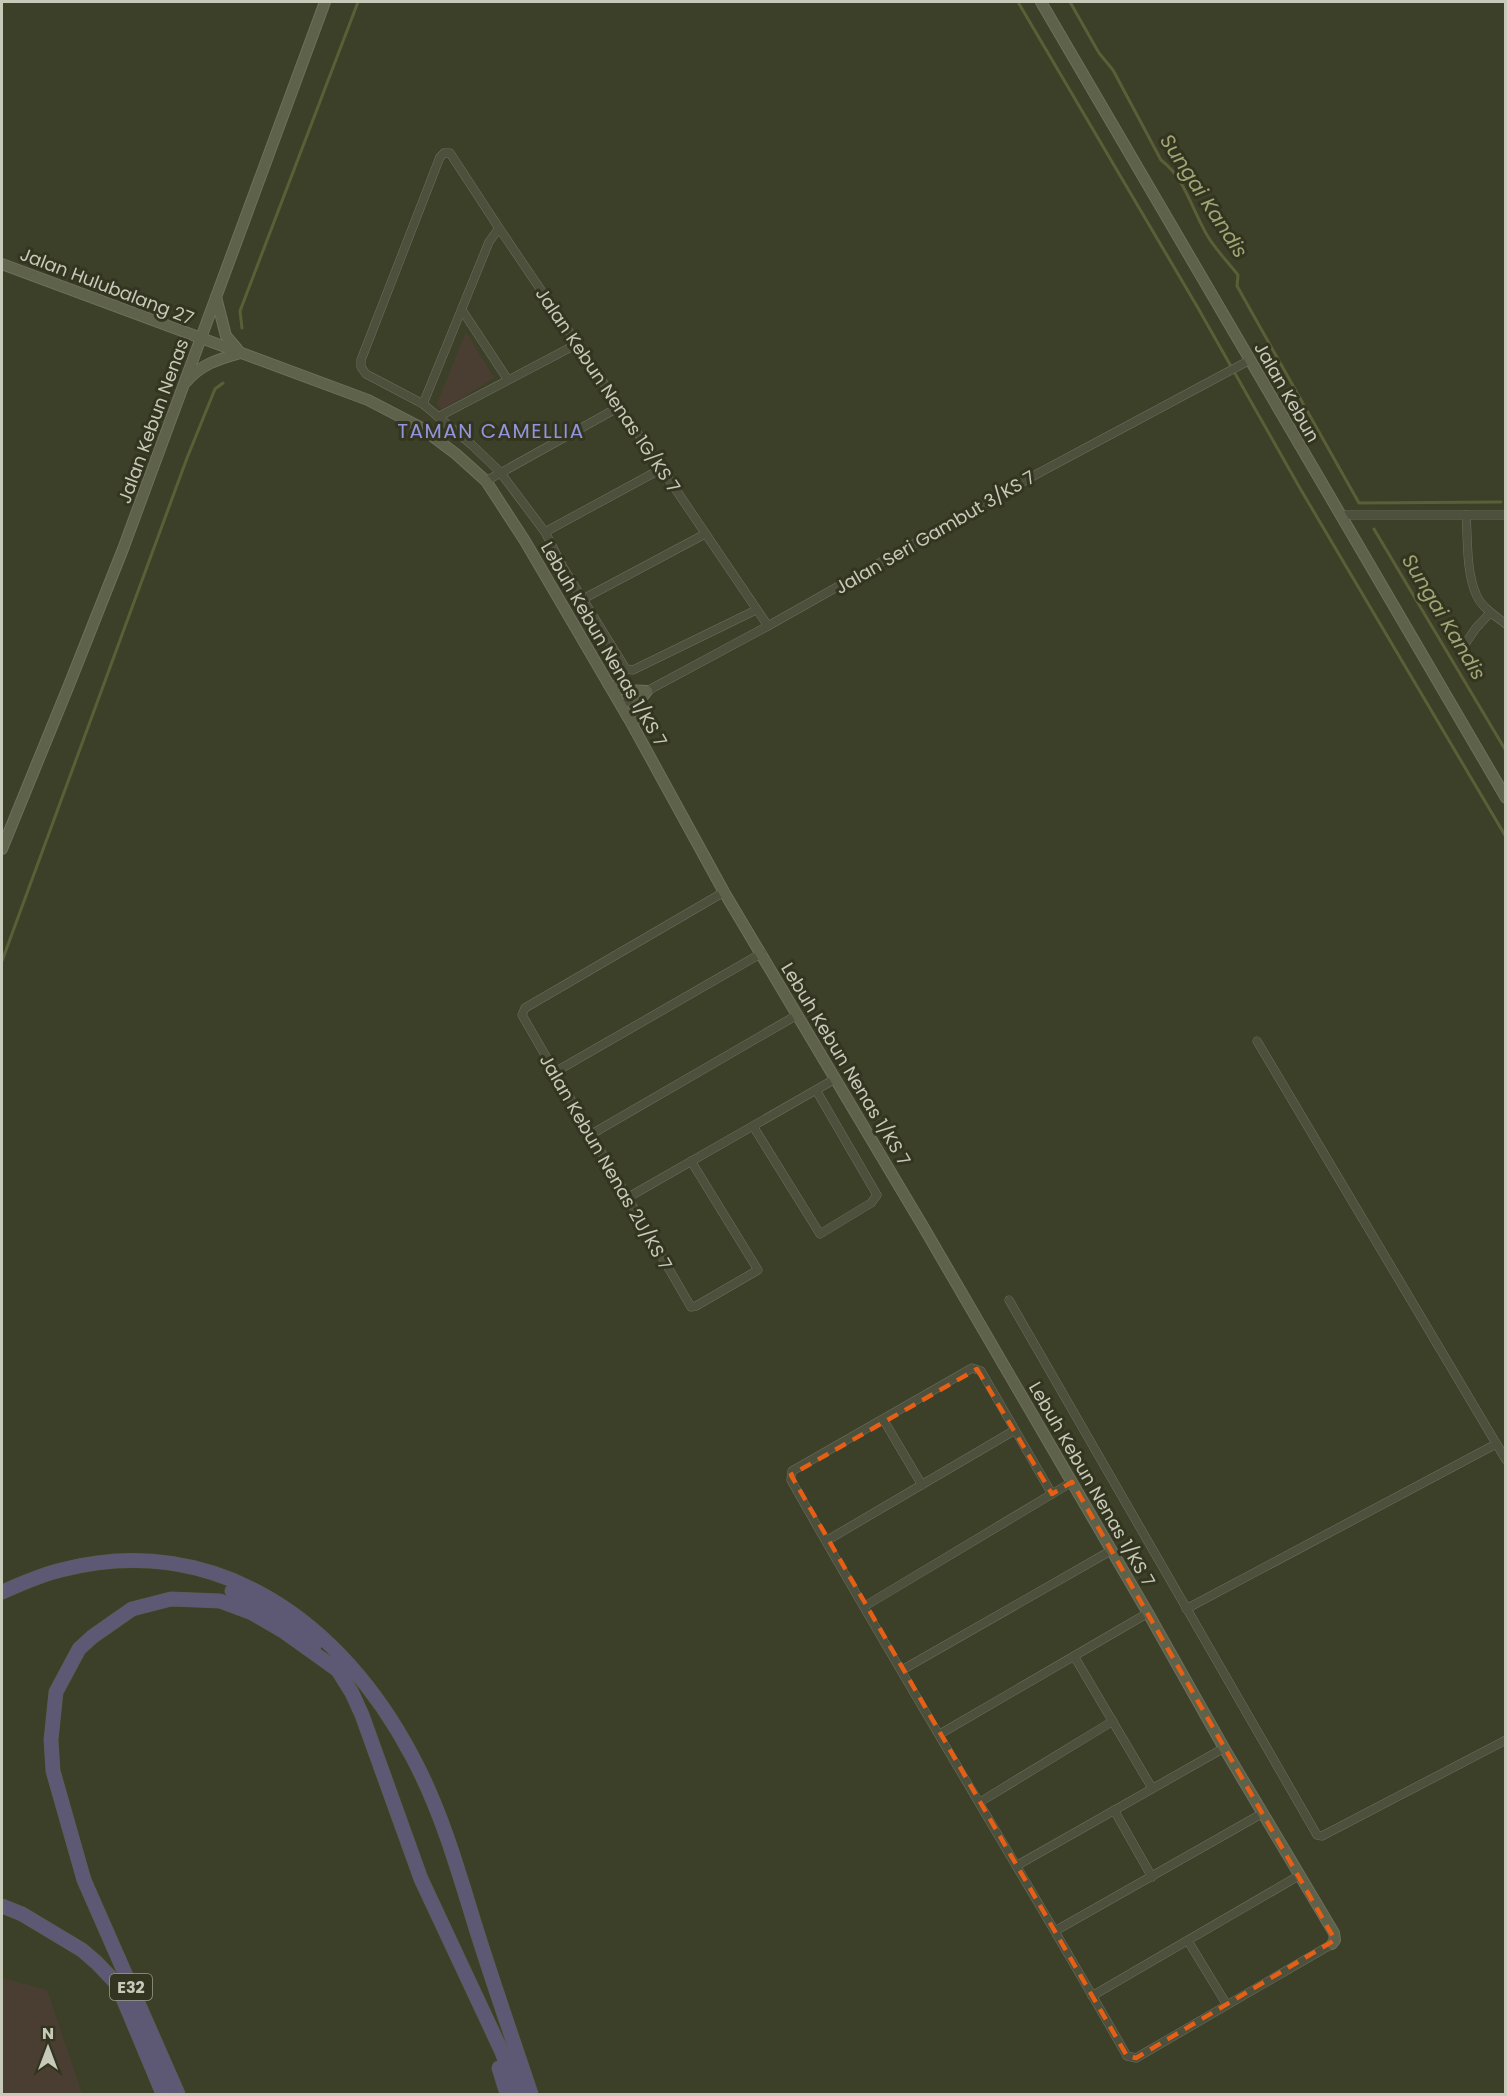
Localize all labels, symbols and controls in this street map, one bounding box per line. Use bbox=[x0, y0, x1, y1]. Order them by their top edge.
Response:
water label: Sungai Kandis bbox=[1153, 129, 1255, 263]
street label: Jalan Hulubalang 27 bbox=[17, 241, 198, 331]
street label: Jalan Kebun Nenas 1G/KS 7 bbox=[530, 282, 686, 498]
street label: Jalan Kebun Nenas bbox=[112, 335, 194, 507]
street label: Jalan Kebun bbox=[1248, 337, 1326, 447]
district label: TAMAN CAMELLIA bbox=[397, 417, 585, 445]
street label: Jalan Seri Gambut 3/KS 7 bbox=[830, 464, 1040, 600]
street label: Lebuh Kebun Nenas 1/KS 7 bbox=[535, 537, 673, 751]
water label: Sungai Kandis bbox=[1395, 549, 1493, 685]
street label: Lebuh Kebun Nenas 1/KS 7 bbox=[775, 958, 917, 1170]
street label: Jalan Kebun Nenas 2U/KS 7 bbox=[534, 1050, 678, 1275]
street label: Lebuh Kebun Nenas 1/KS 7 bbox=[1023, 1377, 1161, 1591]
road number: E32 bbox=[110, 1974, 152, 2000]
north arrow bbox=[18, 2018, 78, 2078]
text: N bbox=[42, 2022, 54, 2045]

